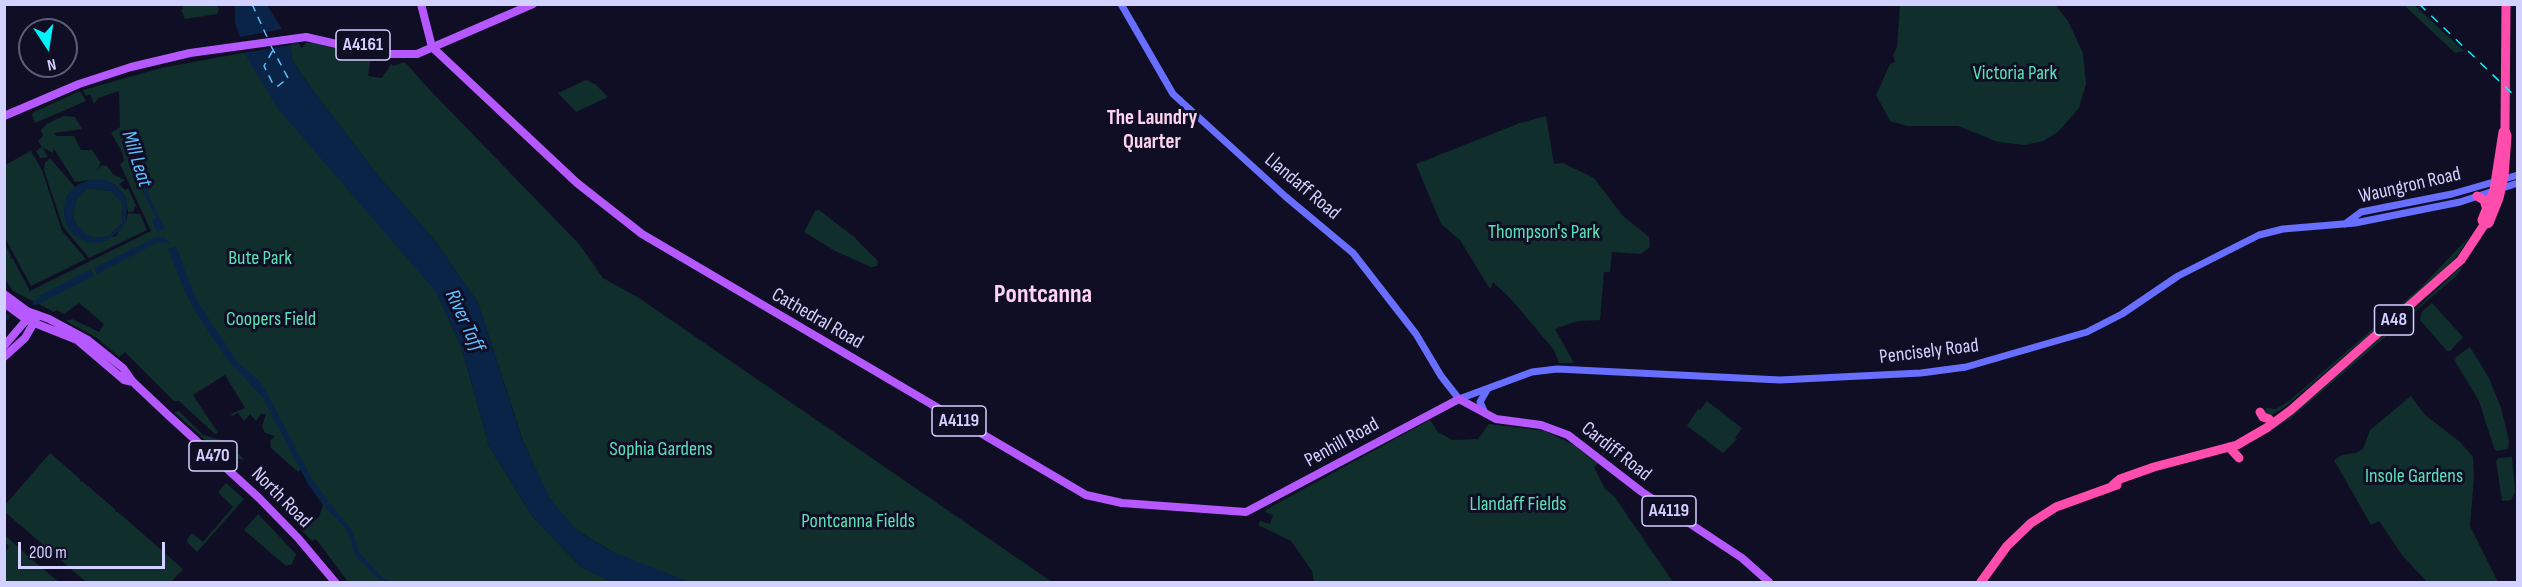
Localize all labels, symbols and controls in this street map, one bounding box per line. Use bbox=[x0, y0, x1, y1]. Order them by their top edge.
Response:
north arrow bbox=[18, 18, 78, 78]
road number: A4161 bbox=[336, 30, 390, 60]
text: N bbox=[45, 54, 58, 74]
park label: Victoria Park bbox=[1973, 62, 2057, 86]
district label: The Laundry Quarter bbox=[1107, 106, 1197, 156]
water label: Mill Leat bbox=[115, 128, 157, 190]
street label: Llandaff Road bbox=[1259, 148, 1345, 226]
street label: Waungron Road bbox=[2357, 163, 2463, 209]
park label: Thompson's Park bbox=[1488, 221, 1600, 245]
park label: Bute Park bbox=[228, 247, 292, 271]
district label: Pontcanna bbox=[994, 279, 1092, 311]
street label: Cathedral Road bbox=[767, 283, 867, 355]
water label: River Taff bbox=[439, 286, 489, 356]
road number: A48 bbox=[2374, 305, 2414, 335]
park label: Coopers Field bbox=[226, 308, 316, 332]
street label: Pencisely Road bbox=[1878, 334, 1980, 370]
road number: A4119 bbox=[932, 406, 986, 436]
street label: Penhill Road bbox=[1301, 413, 1383, 473]
street label: Cardiff Road bbox=[1576, 417, 1656, 487]
park label: Sophia Gardens bbox=[609, 438, 713, 462]
road number: A470 bbox=[189, 441, 237, 471]
street label: North Road bbox=[246, 463, 316, 533]
park label: Insole Gardens bbox=[2365, 465, 2463, 489]
park label: Llandaff Fields bbox=[1470, 493, 1566, 517]
road number: A4119 bbox=[1642, 496, 1696, 526]
park label: Pontcanna Fields bbox=[801, 510, 915, 534]
scale bar bbox=[21, 530, 168, 568]
text: 200 m bbox=[29, 542, 67, 563]

